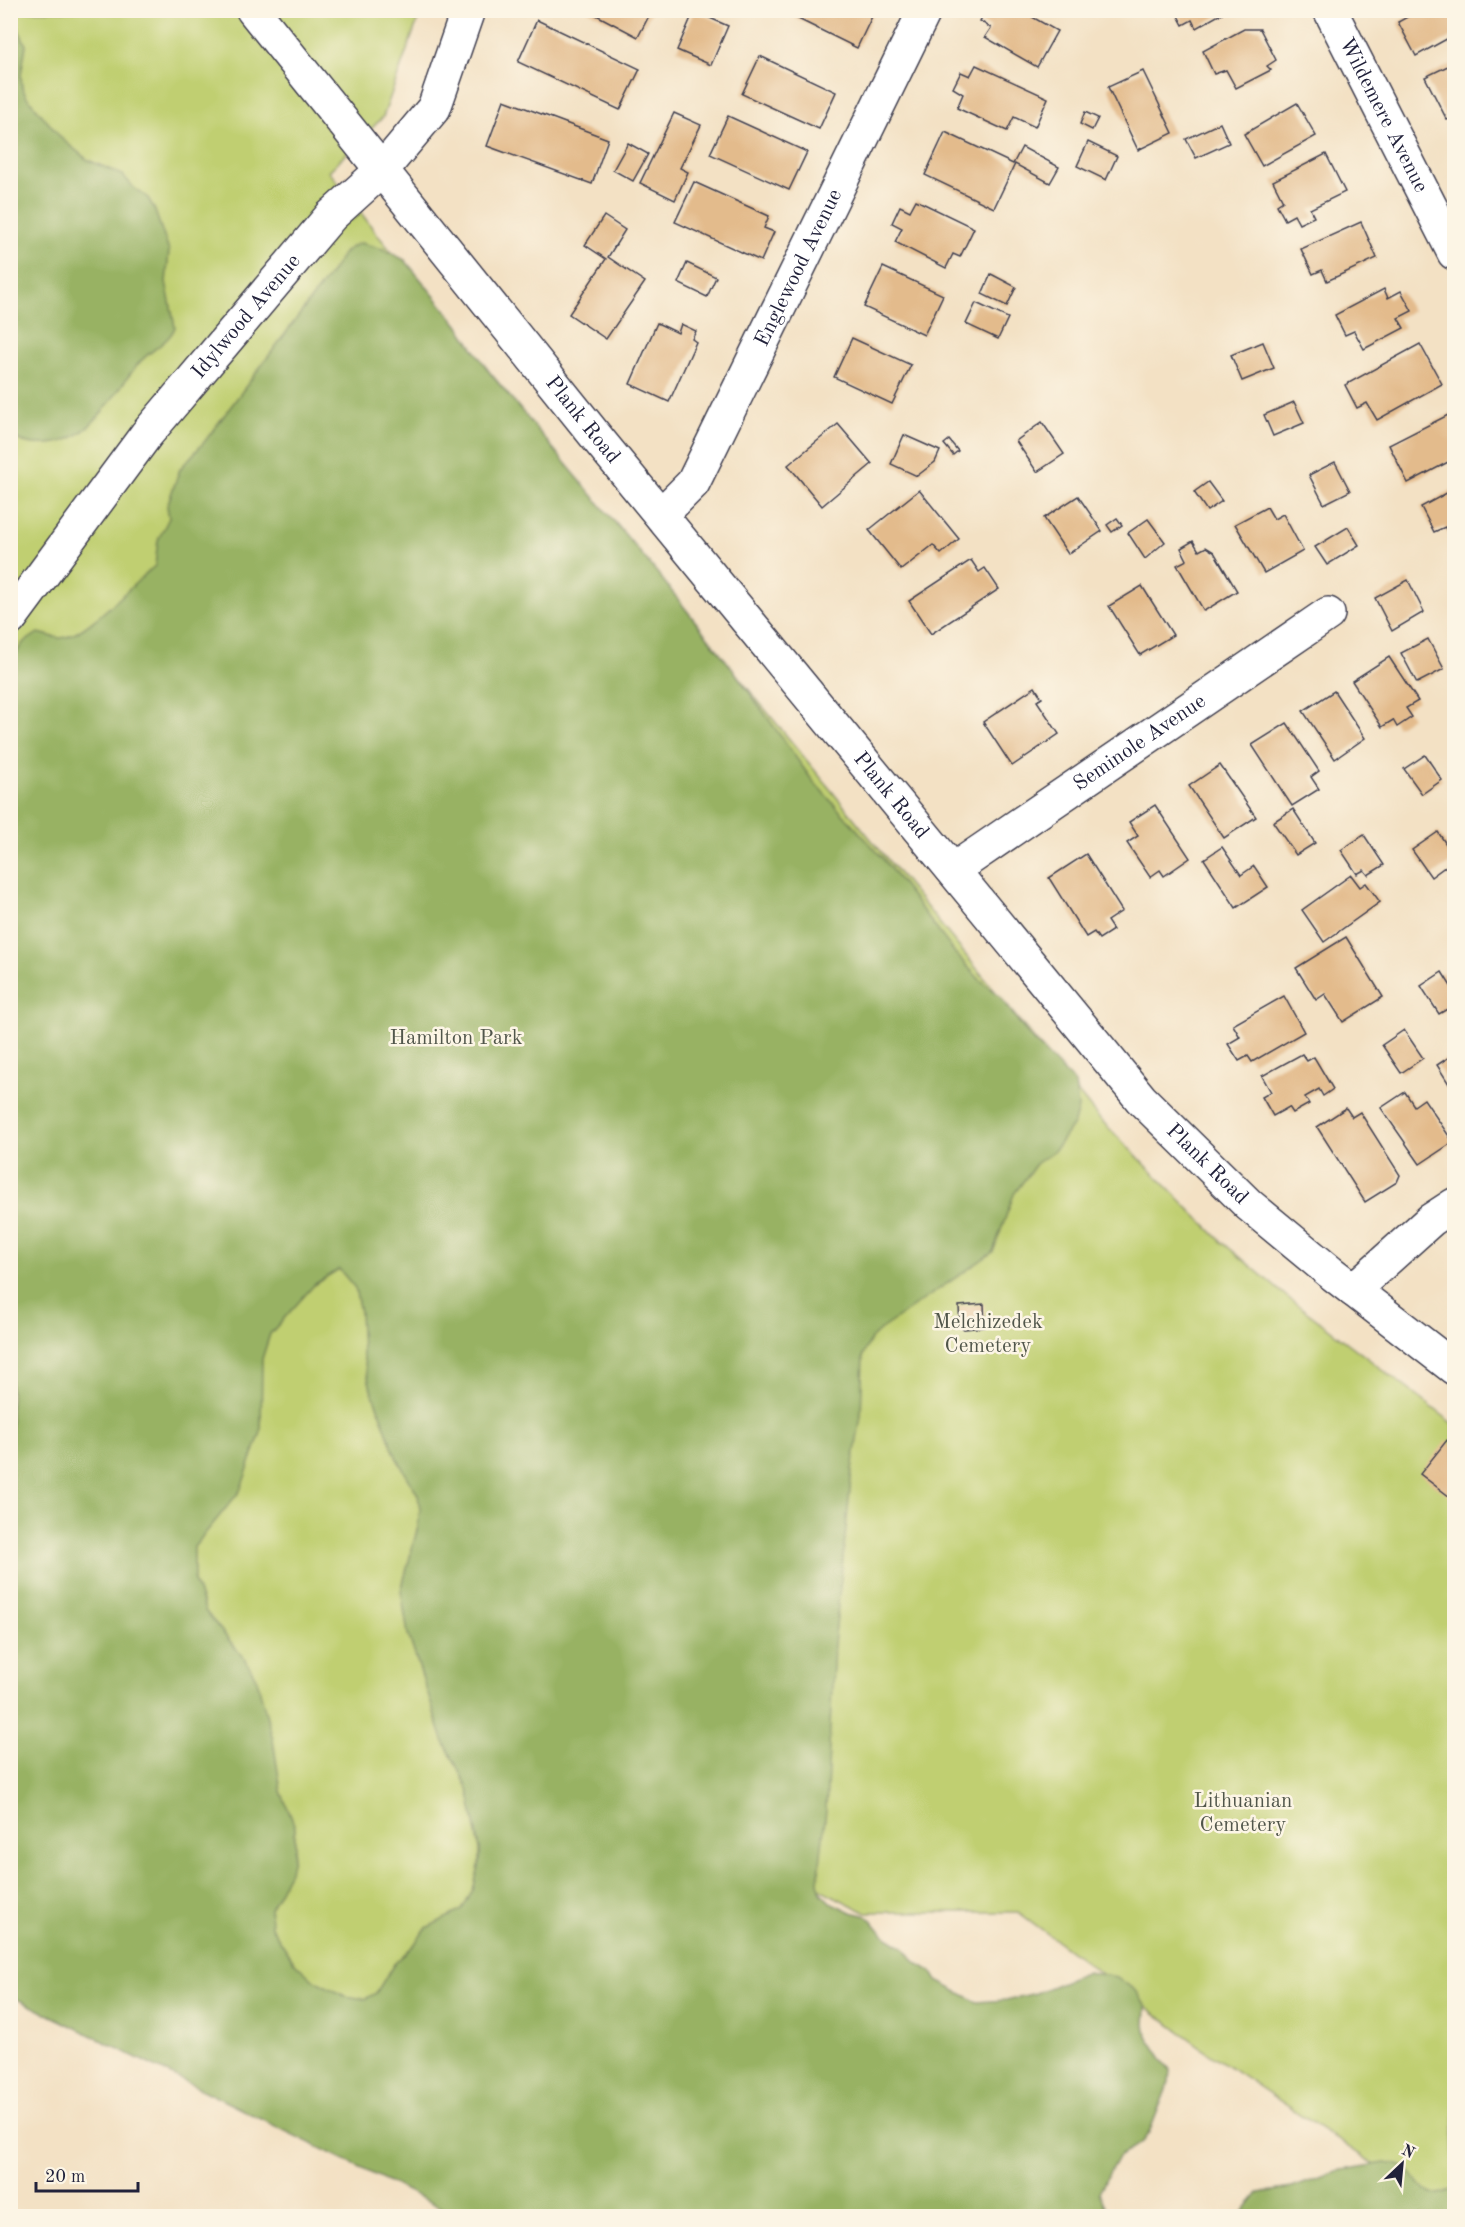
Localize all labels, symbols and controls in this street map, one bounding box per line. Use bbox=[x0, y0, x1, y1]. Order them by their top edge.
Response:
street label: Wildemere Avenue bbox=[1335, 34, 1432, 196]
street label: Englewood Avenue bbox=[751, 186, 846, 350]
street label: Idylwood Avenue bbox=[188, 250, 304, 383]
street label: Plank Road bbox=[541, 372, 624, 467]
street label: Seminole Avenue bbox=[1070, 690, 1209, 795]
street label: Plank Road bbox=[850, 748, 933, 843]
park label: Hamilton Park bbox=[389, 1028, 523, 1049]
street label: Plank Road bbox=[1162, 1120, 1252, 1208]
park label: Melchizedek Cemetery bbox=[933, 1312, 1043, 1357]
park label: Lithuanian Cemetery bbox=[1194, 1791, 1292, 1836]
north arrow bbox=[1372, 2134, 1432, 2194]
text: N bbox=[1399, 2142, 1417, 2163]
scale bar bbox=[36, 2155, 138, 2193]
text: 20 m bbox=[45, 2168, 85, 2186]

